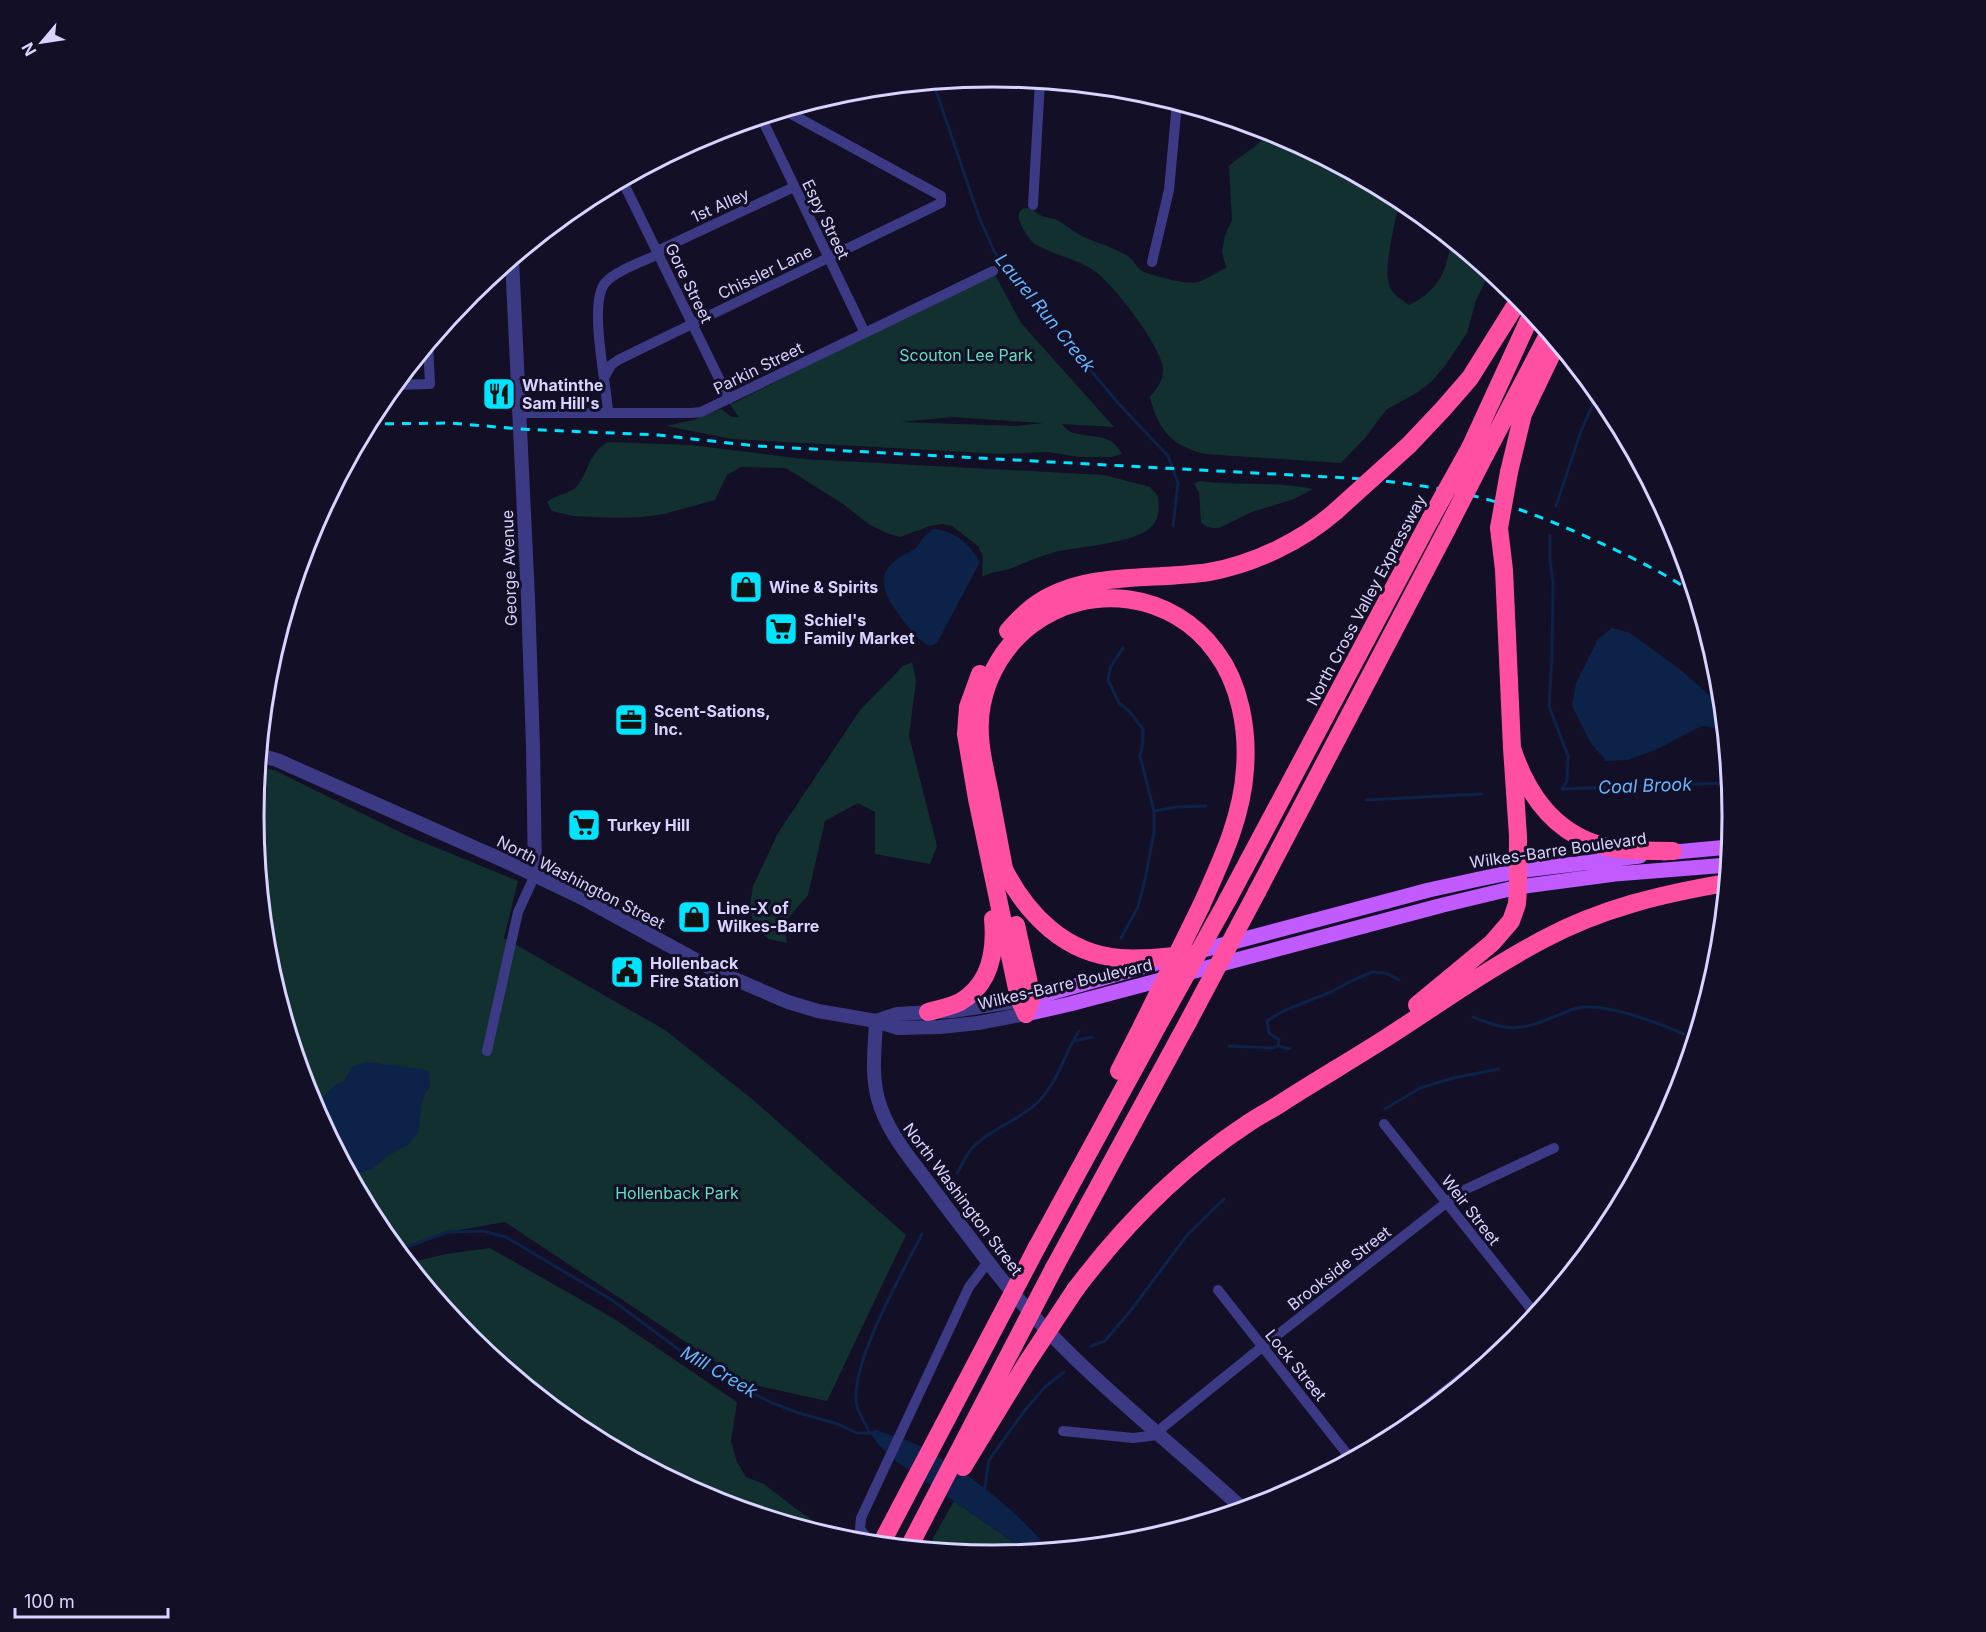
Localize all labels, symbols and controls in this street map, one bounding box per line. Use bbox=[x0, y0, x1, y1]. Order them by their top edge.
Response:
north arrow bbox=[12, 12, 72, 72]
text: N bbox=[17, 39, 41, 59]
street label: Espy Street bbox=[798, 176, 854, 262]
street label: 1st Alley bbox=[688, 183, 752, 227]
street label: Gore Street bbox=[661, 240, 717, 326]
street label: Chissler Lane bbox=[715, 241, 815, 303]
water label: Laurel Run Creek bbox=[991, 249, 1100, 377]
street label: Parkin Street bbox=[710, 338, 806, 398]
park label: Scouton Lee Park bbox=[899, 345, 1033, 365]
place label: Whatinthe Sam Hill's bbox=[522, 375, 603, 413]
restaurant icon: Whatinthe Sam Hill's bbox=[481, 376, 517, 412]
street label: North Cross Valley Expressway bbox=[1302, 491, 1430, 709]
street label: George Avenue bbox=[497, 509, 521, 627]
shop icon: Wine & Spirits bbox=[728, 569, 764, 605]
place label: Wine & Spirits bbox=[769, 577, 878, 597]
place label: Schiel's Family Market bbox=[804, 610, 915, 648]
supermarket icon: Schiel's Family Market bbox=[763, 611, 799, 647]
place label: Scent-Sations, Inc. bbox=[654, 701, 771, 739]
office icon: Scent-Sations, Inc. bbox=[613, 702, 649, 738]
water label: Coal Brook bbox=[1598, 773, 1694, 798]
supermarket icon: Turkey Hill bbox=[566, 807, 602, 843]
place label: Turkey Hill bbox=[607, 815, 690, 835]
street label: Wilkes-Barre Boulevard bbox=[1468, 828, 1648, 872]
street label: North Washington Street bbox=[494, 831, 668, 933]
place label: Line-X of Wilkes-Barre bbox=[717, 898, 819, 936]
shop icon: Line-X of Wilkes-Barre bbox=[676, 899, 712, 935]
place label: Hollenback Fire Station bbox=[650, 953, 739, 991]
public building icon: Hollenback Fire Station bbox=[609, 954, 645, 990]
street label: Wilkes-Barre Boulevard bbox=[976, 954, 1154, 1014]
street label: North Washington Street bbox=[899, 1119, 1027, 1279]
street label: Weir Street bbox=[1437, 1171, 1505, 1249]
park label: Hollenback Park bbox=[615, 1183, 739, 1203]
street label: Brookside Street bbox=[1283, 1222, 1395, 1314]
street label: Lock Street bbox=[1261, 1325, 1331, 1405]
water label: Mill Creek bbox=[677, 1341, 762, 1402]
scale bar bbox=[15, 1581, 168, 1619]
text: 100 m bbox=[24, 1591, 75, 1612]

